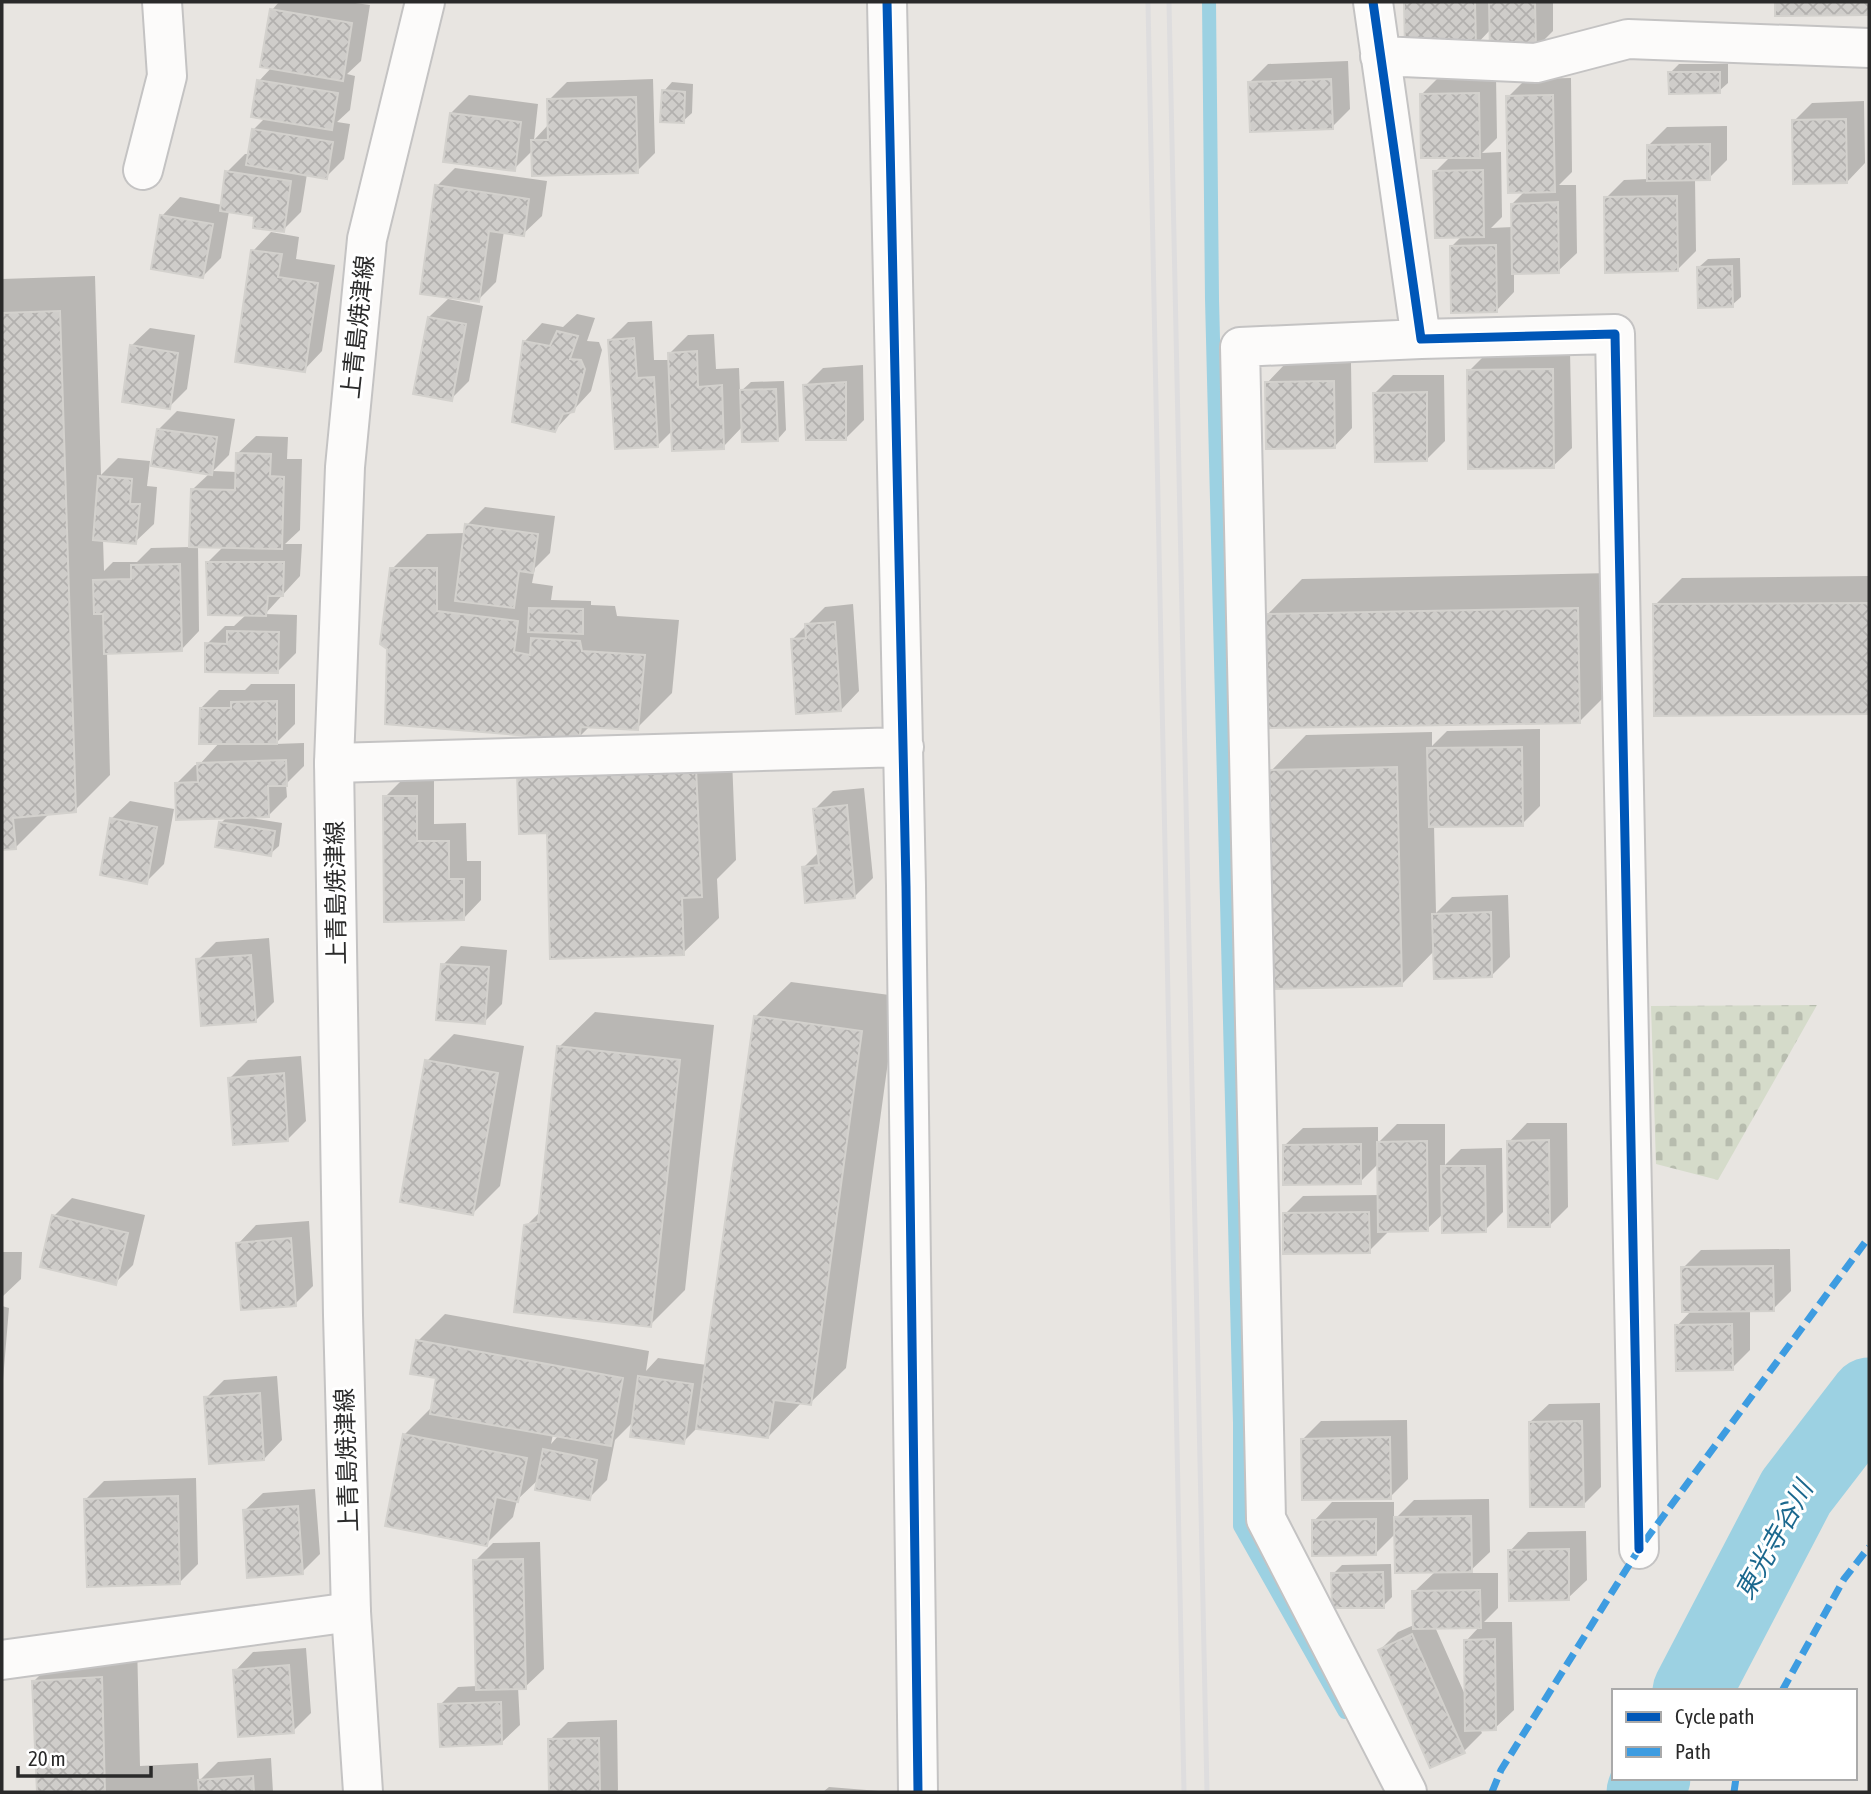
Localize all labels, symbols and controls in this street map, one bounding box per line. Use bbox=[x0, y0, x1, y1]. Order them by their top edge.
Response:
street label: 上青島焼津線 bbox=[337, 254, 378, 400]
street label: 上青島焼津線 bbox=[321, 821, 350, 965]
street label: 上青島焼津線 bbox=[330, 1388, 363, 1532]
water label: 東光寺谷川 bbox=[1729, 1473, 1820, 1604]
legend bbox=[1612, 1689, 1857, 1780]
text: Cycle path bbox=[1675, 1704, 1754, 1728]
scale bar bbox=[18, 1734, 150, 1778]
text: Path bbox=[1675, 1739, 1711, 1763]
text: 20 m bbox=[28, 1746, 66, 1770]

